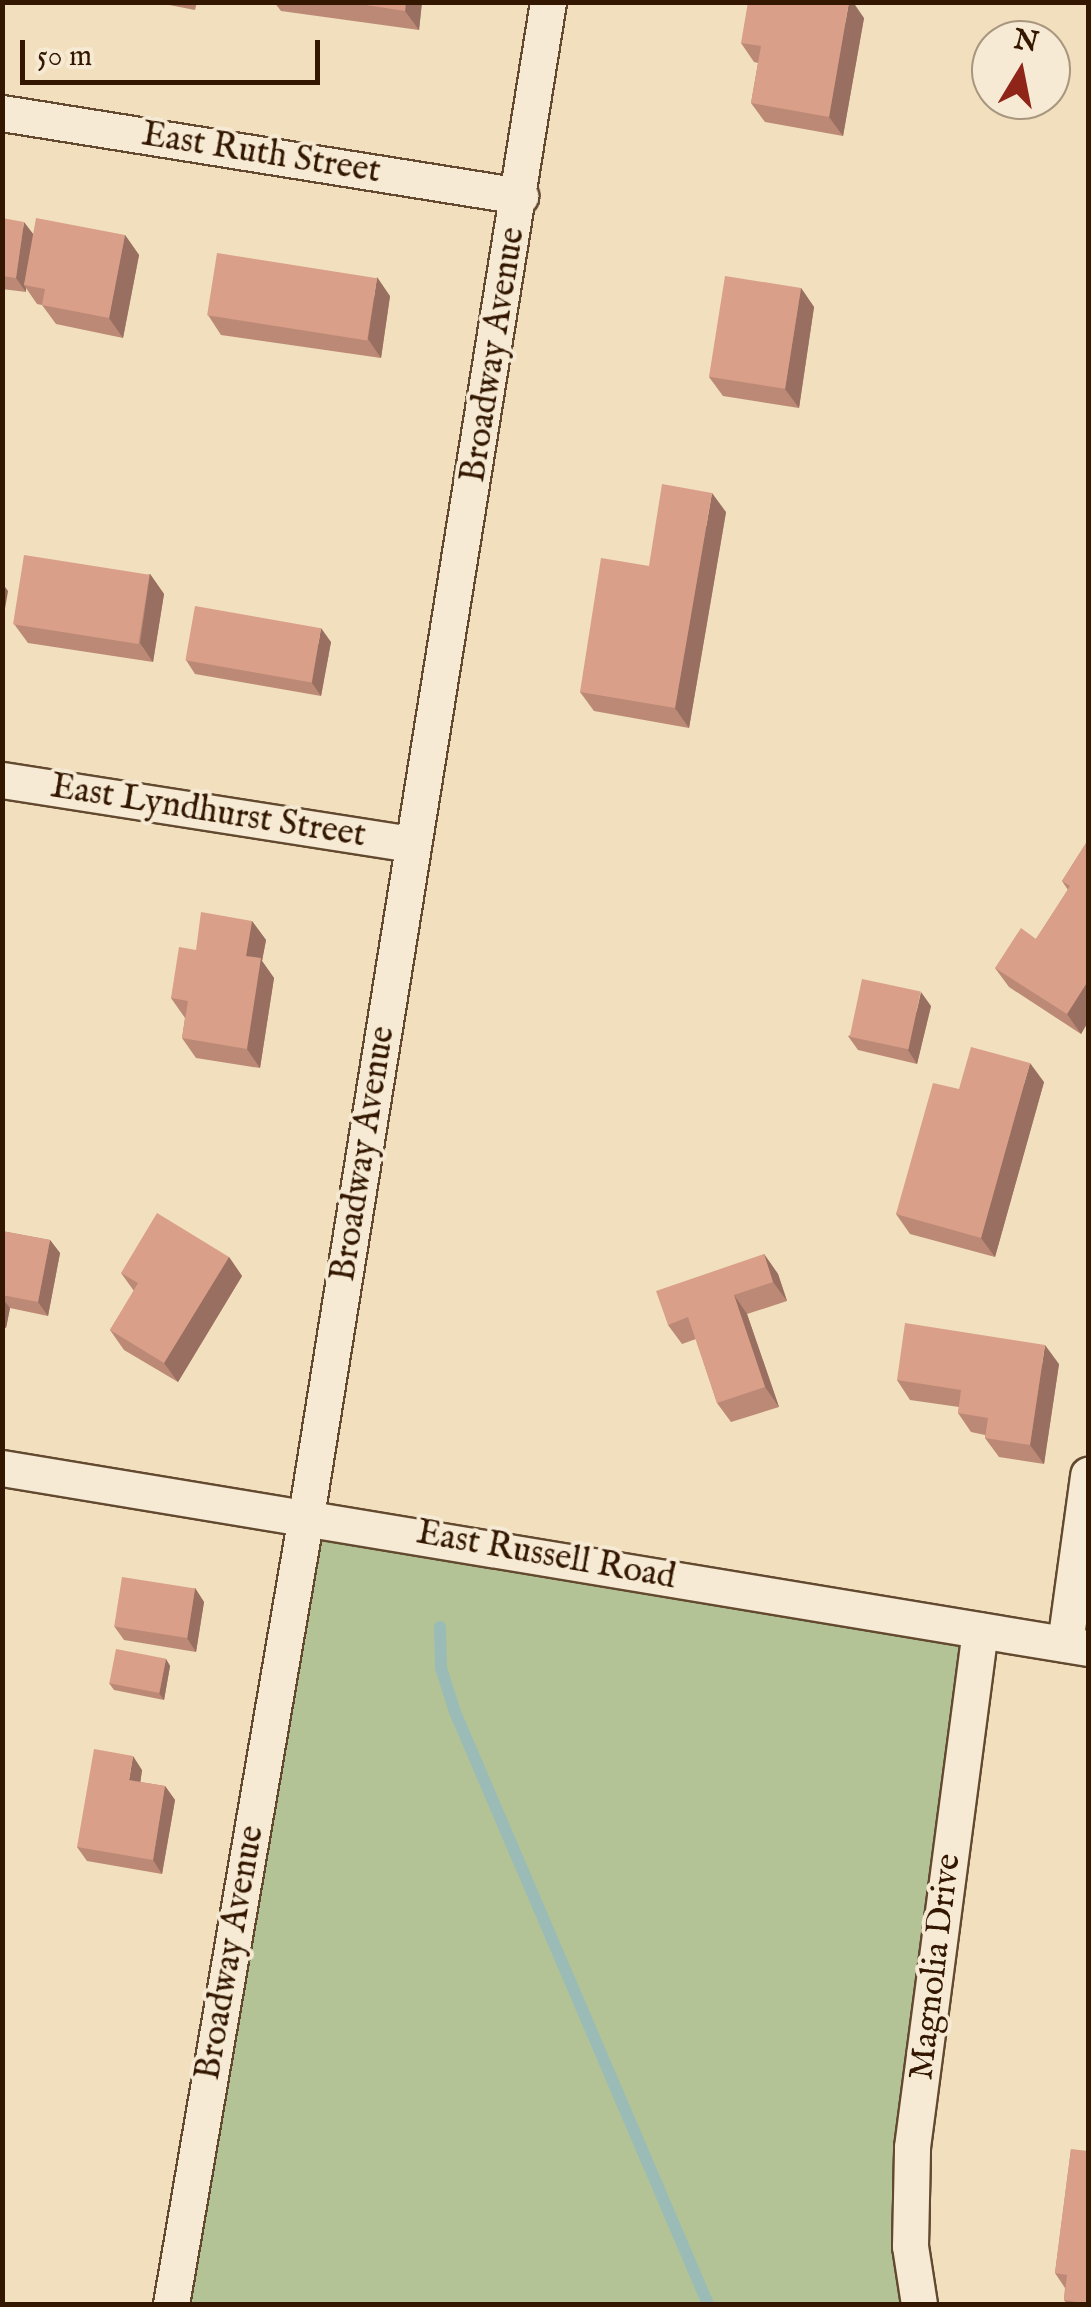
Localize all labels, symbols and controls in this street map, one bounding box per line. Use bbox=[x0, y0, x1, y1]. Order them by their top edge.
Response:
scale bar bbox=[25, 20, 325, 82]
north arrow bbox=[971, 20, 1071, 120]
text: N bbox=[1011, 23, 1041, 61]
text: 50 m bbox=[37, 38, 92, 76]
street label: East Ruth Street bbox=[139, 114, 383, 194]
street label: Broadway Avenue bbox=[453, 224, 535, 486]
street label: East Lyndhurst Street bbox=[47, 766, 369, 858]
street label: Broadway Avenue bbox=[323, 1023, 405, 1285]
street label: East Russell Road bbox=[413, 1513, 679, 1599]
street label: Broadway Avenue bbox=[188, 1822, 274, 2084]
street label: Magnolia Drive bbox=[901, 1851, 971, 2083]

